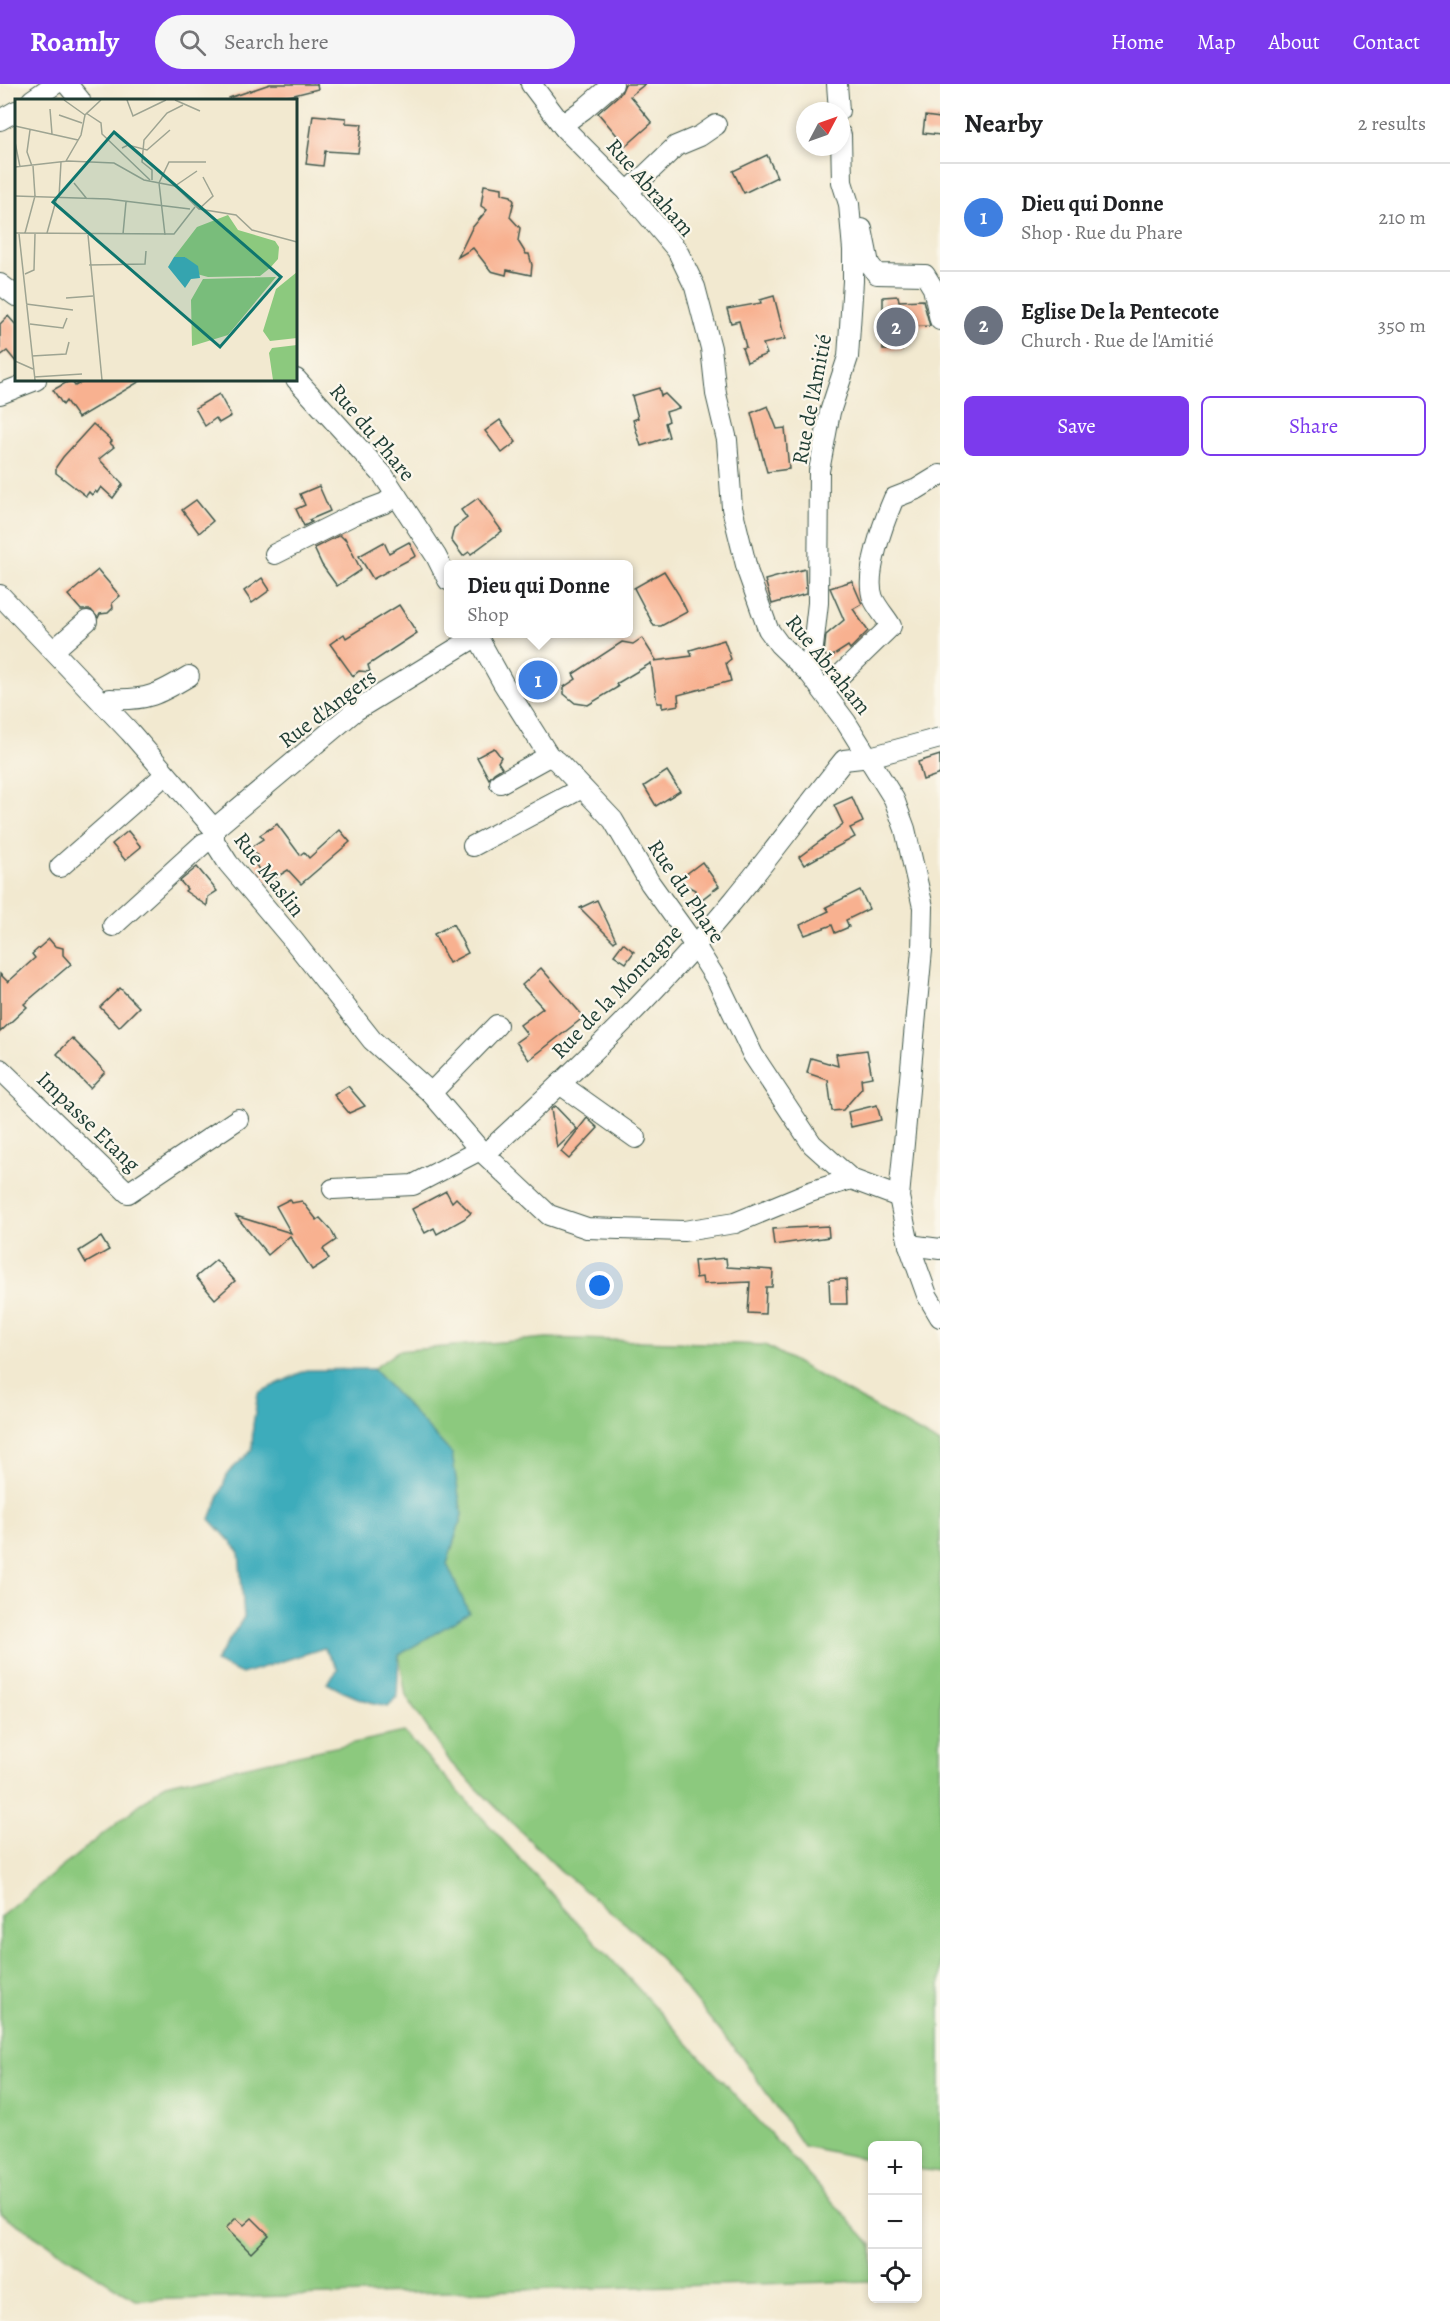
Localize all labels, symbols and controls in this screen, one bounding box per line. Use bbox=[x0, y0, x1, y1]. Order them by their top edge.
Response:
search box bbox=[155, 15, 575, 69]
text: Roamly bbox=[30, 23, 119, 61]
icon: search bbox=[176, 26, 209, 59]
text: Search here bbox=[224, 27, 329, 57]
text: Home bbox=[1111, 28, 1164, 56]
text: Map bbox=[1197, 28, 1235, 56]
text: About bbox=[1268, 28, 1320, 56]
text: Contact bbox=[1353, 28, 1420, 56]
inset map bbox=[15, 99, 297, 381]
north arrow bbox=[796, 102, 850, 156]
text: Nearby bbox=[964, 106, 1043, 141]
text: 2 results bbox=[1358, 110, 1426, 137]
street label: Rue Abraham bbox=[599, 132, 701, 243]
text: Dieu qui Donne bbox=[1021, 189, 1164, 219]
text: 1 bbox=[980, 204, 987, 231]
text: 210 m bbox=[1378, 204, 1426, 231]
text: Shop · Rue du Phare bbox=[1021, 219, 1183, 246]
text: Eglise De la Pentecote bbox=[1021, 297, 1219, 327]
pin: 2 bbox=[876, 304, 916, 350]
text: 2 bbox=[979, 312, 988, 339]
text: 350 m bbox=[1378, 312, 1426, 339]
text: Church · Rue de l'Amitié bbox=[1021, 327, 1214, 354]
street label: Rue de l'Amitié bbox=[785, 331, 839, 467]
street label: Rue du Phare bbox=[322, 377, 422, 488]
button: Save bbox=[964, 396, 1189, 456]
button: Share bbox=[1201, 396, 1426, 456]
popup bbox=[444, 560, 633, 638]
text: Dieu qui Donne bbox=[467, 571, 610, 601]
text: Shop bbox=[467, 601, 509, 628]
street label: Rue Abraham bbox=[778, 608, 878, 721]
pin: 1 bbox=[518, 658, 558, 702]
street label: Rue d'Angers bbox=[273, 662, 383, 755]
street label: Rue Maslin bbox=[227, 826, 312, 923]
street label: Rue du Phare bbox=[640, 834, 732, 949]
street label: Rue de la Montagne bbox=[545, 918, 689, 1066]
street label: Impasse Etang bbox=[30, 1065, 147, 1179]
your location bbox=[585, 1271, 614, 1300]
map controls bbox=[868, 2141, 922, 2303]
button: + bbox=[868, 2141, 922, 2195]
button: − bbox=[868, 2195, 922, 2249]
button: locate bbox=[868, 2249, 922, 2303]

